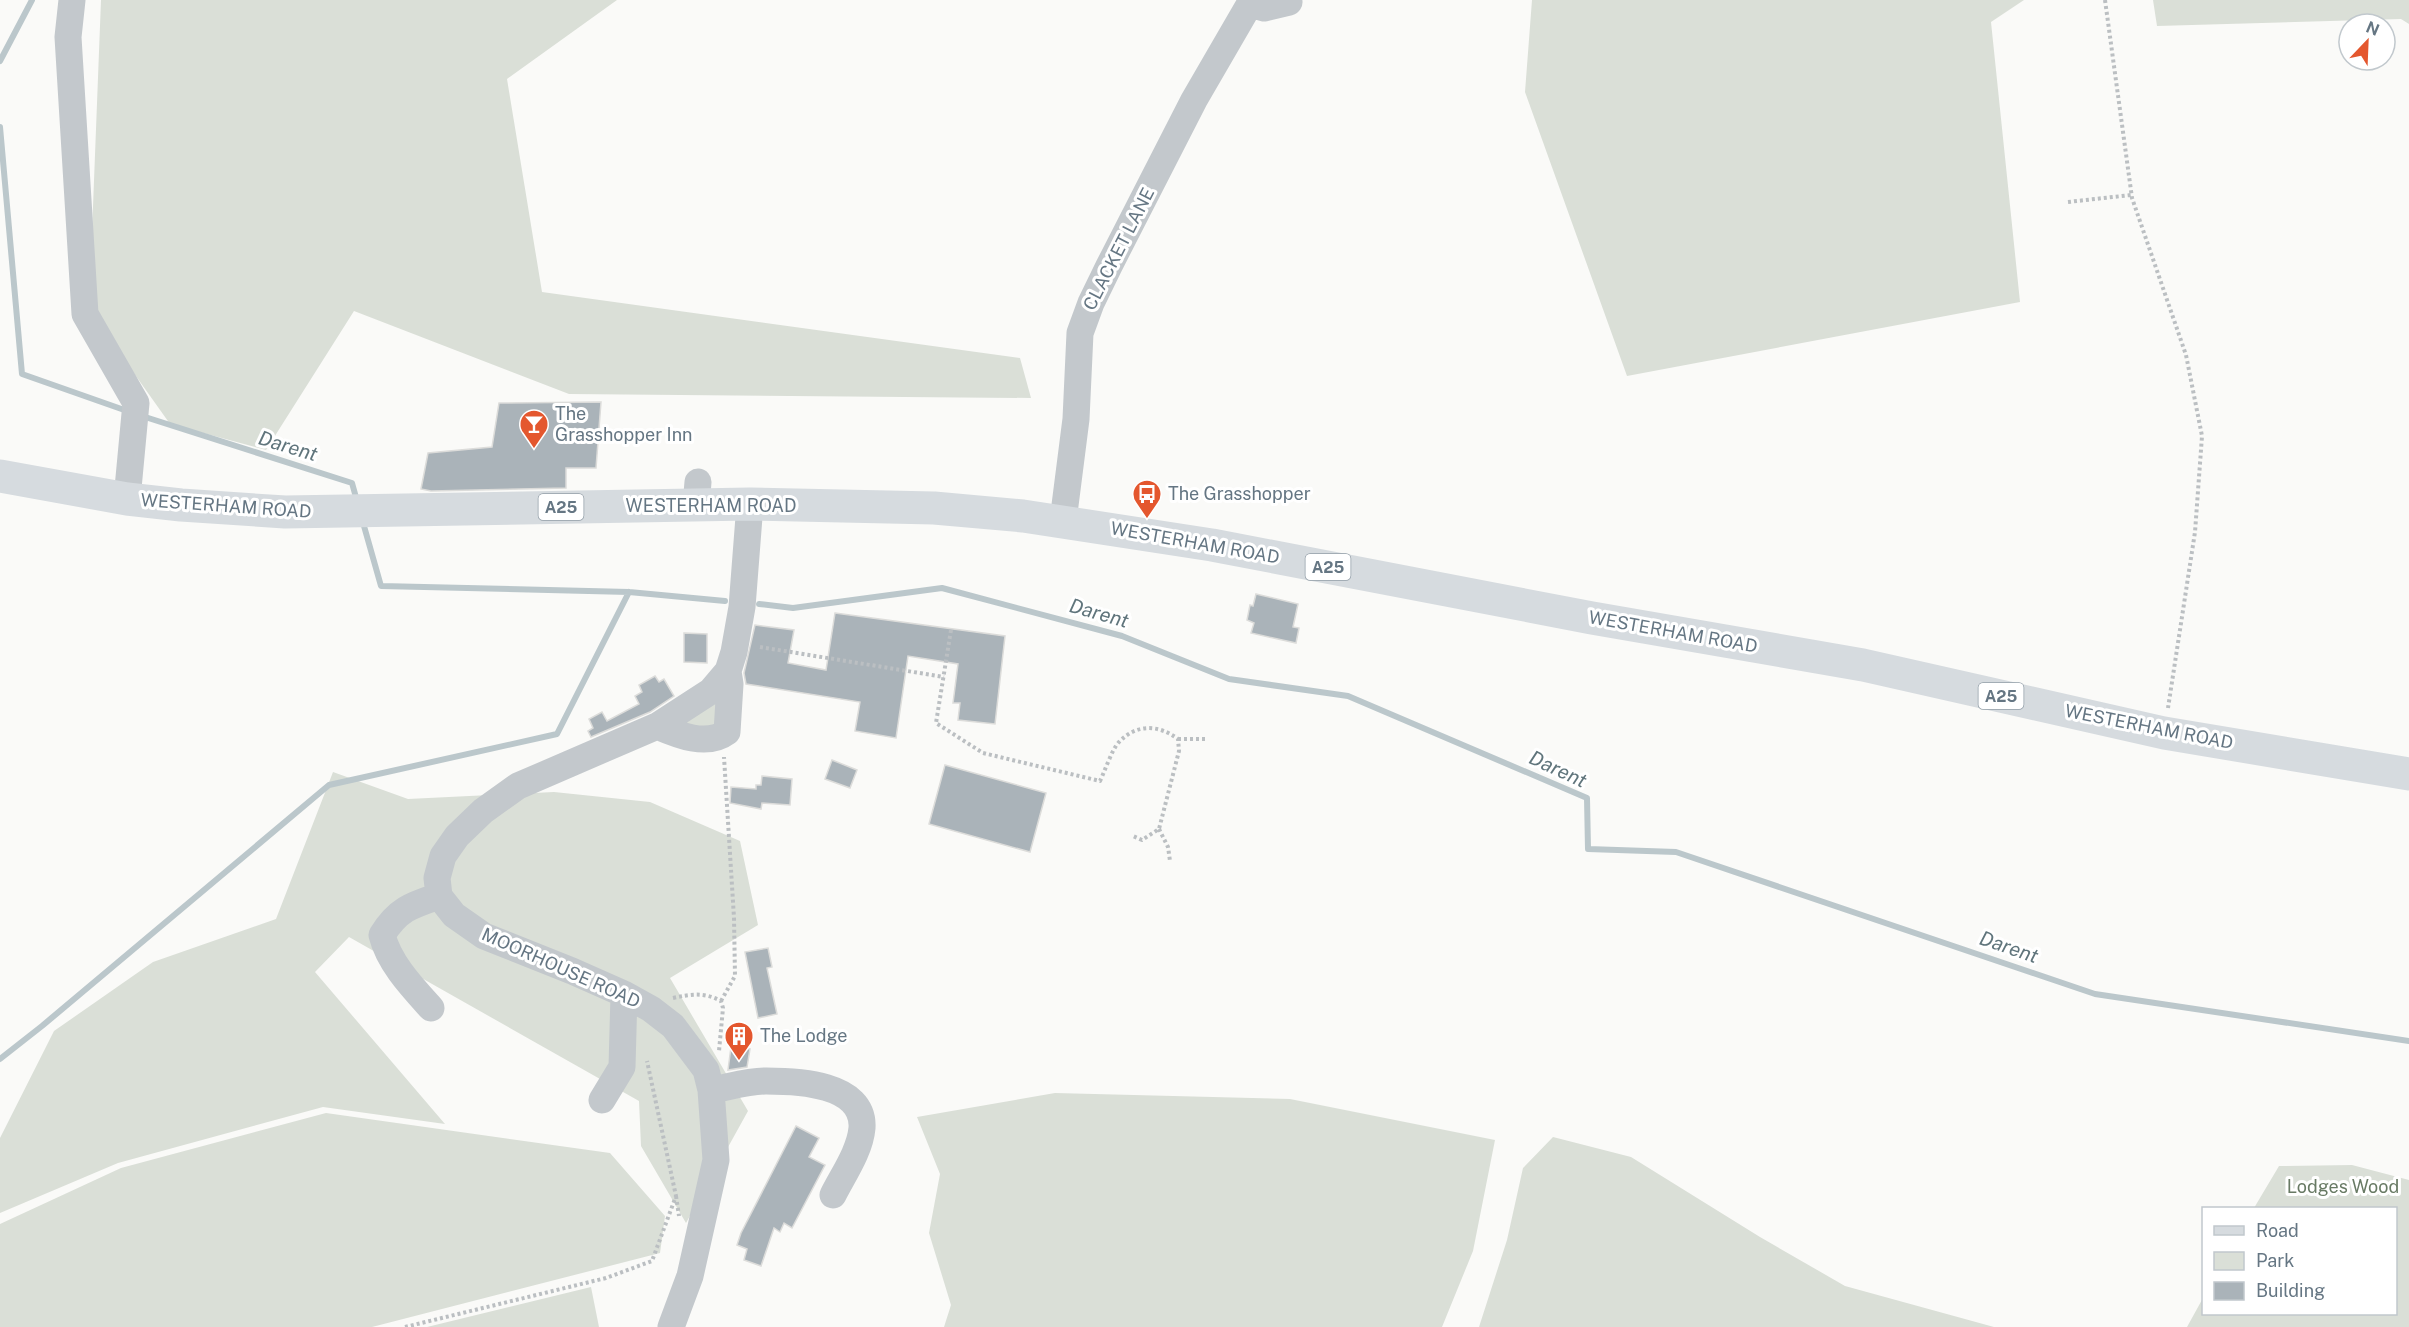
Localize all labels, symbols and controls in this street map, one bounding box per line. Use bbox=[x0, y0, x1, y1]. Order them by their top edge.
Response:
north arrow bbox=[2337, 12, 2397, 72]
text: N bbox=[2363, 17, 2382, 40]
street label: CLACKET LANE bbox=[1079, 184, 1158, 314]
place label: The Grasshopper Inn bbox=[555, 403, 692, 445]
bar icon: The Grasshopper Inn bbox=[518, 408, 550, 450]
water label: Darent bbox=[256, 426, 321, 466]
bus stop icon: The Grasshopper bbox=[1131, 478, 1163, 520]
place label: The Grasshopper bbox=[1168, 483, 1311, 504]
street label: WESTERHAM ROAD bbox=[140, 489, 312, 522]
road number: A25 bbox=[538, 494, 584, 520]
street label: WESTERHAM ROAD bbox=[625, 495, 797, 516]
street label: WESTERHAM ROAD bbox=[1109, 517, 1281, 568]
road number: A25 bbox=[1306, 554, 1350, 580]
water label: Darent bbox=[1067, 593, 1132, 633]
street label: WESTERHAM ROAD bbox=[1587, 606, 1759, 657]
road number: A25 bbox=[1978, 683, 2024, 709]
street label: WESTERHAM ROAD bbox=[2063, 700, 2235, 753]
water label: Darent bbox=[1525, 745, 1591, 793]
street label: MOORHOUSE ROAD bbox=[479, 923, 644, 1012]
water label: Darent bbox=[1976, 926, 2042, 968]
building icon: The Lodge bbox=[723, 1020, 755, 1062]
place label: The Lodge bbox=[760, 1025, 848, 1046]
park label: Lodges Wood bbox=[2287, 1176, 2399, 1197]
legend bbox=[2202, 1207, 2397, 1315]
text: Road bbox=[2256, 1220, 2299, 1241]
text: Park bbox=[2256, 1250, 2294, 1271]
text: Building bbox=[2256, 1280, 2325, 1301]

